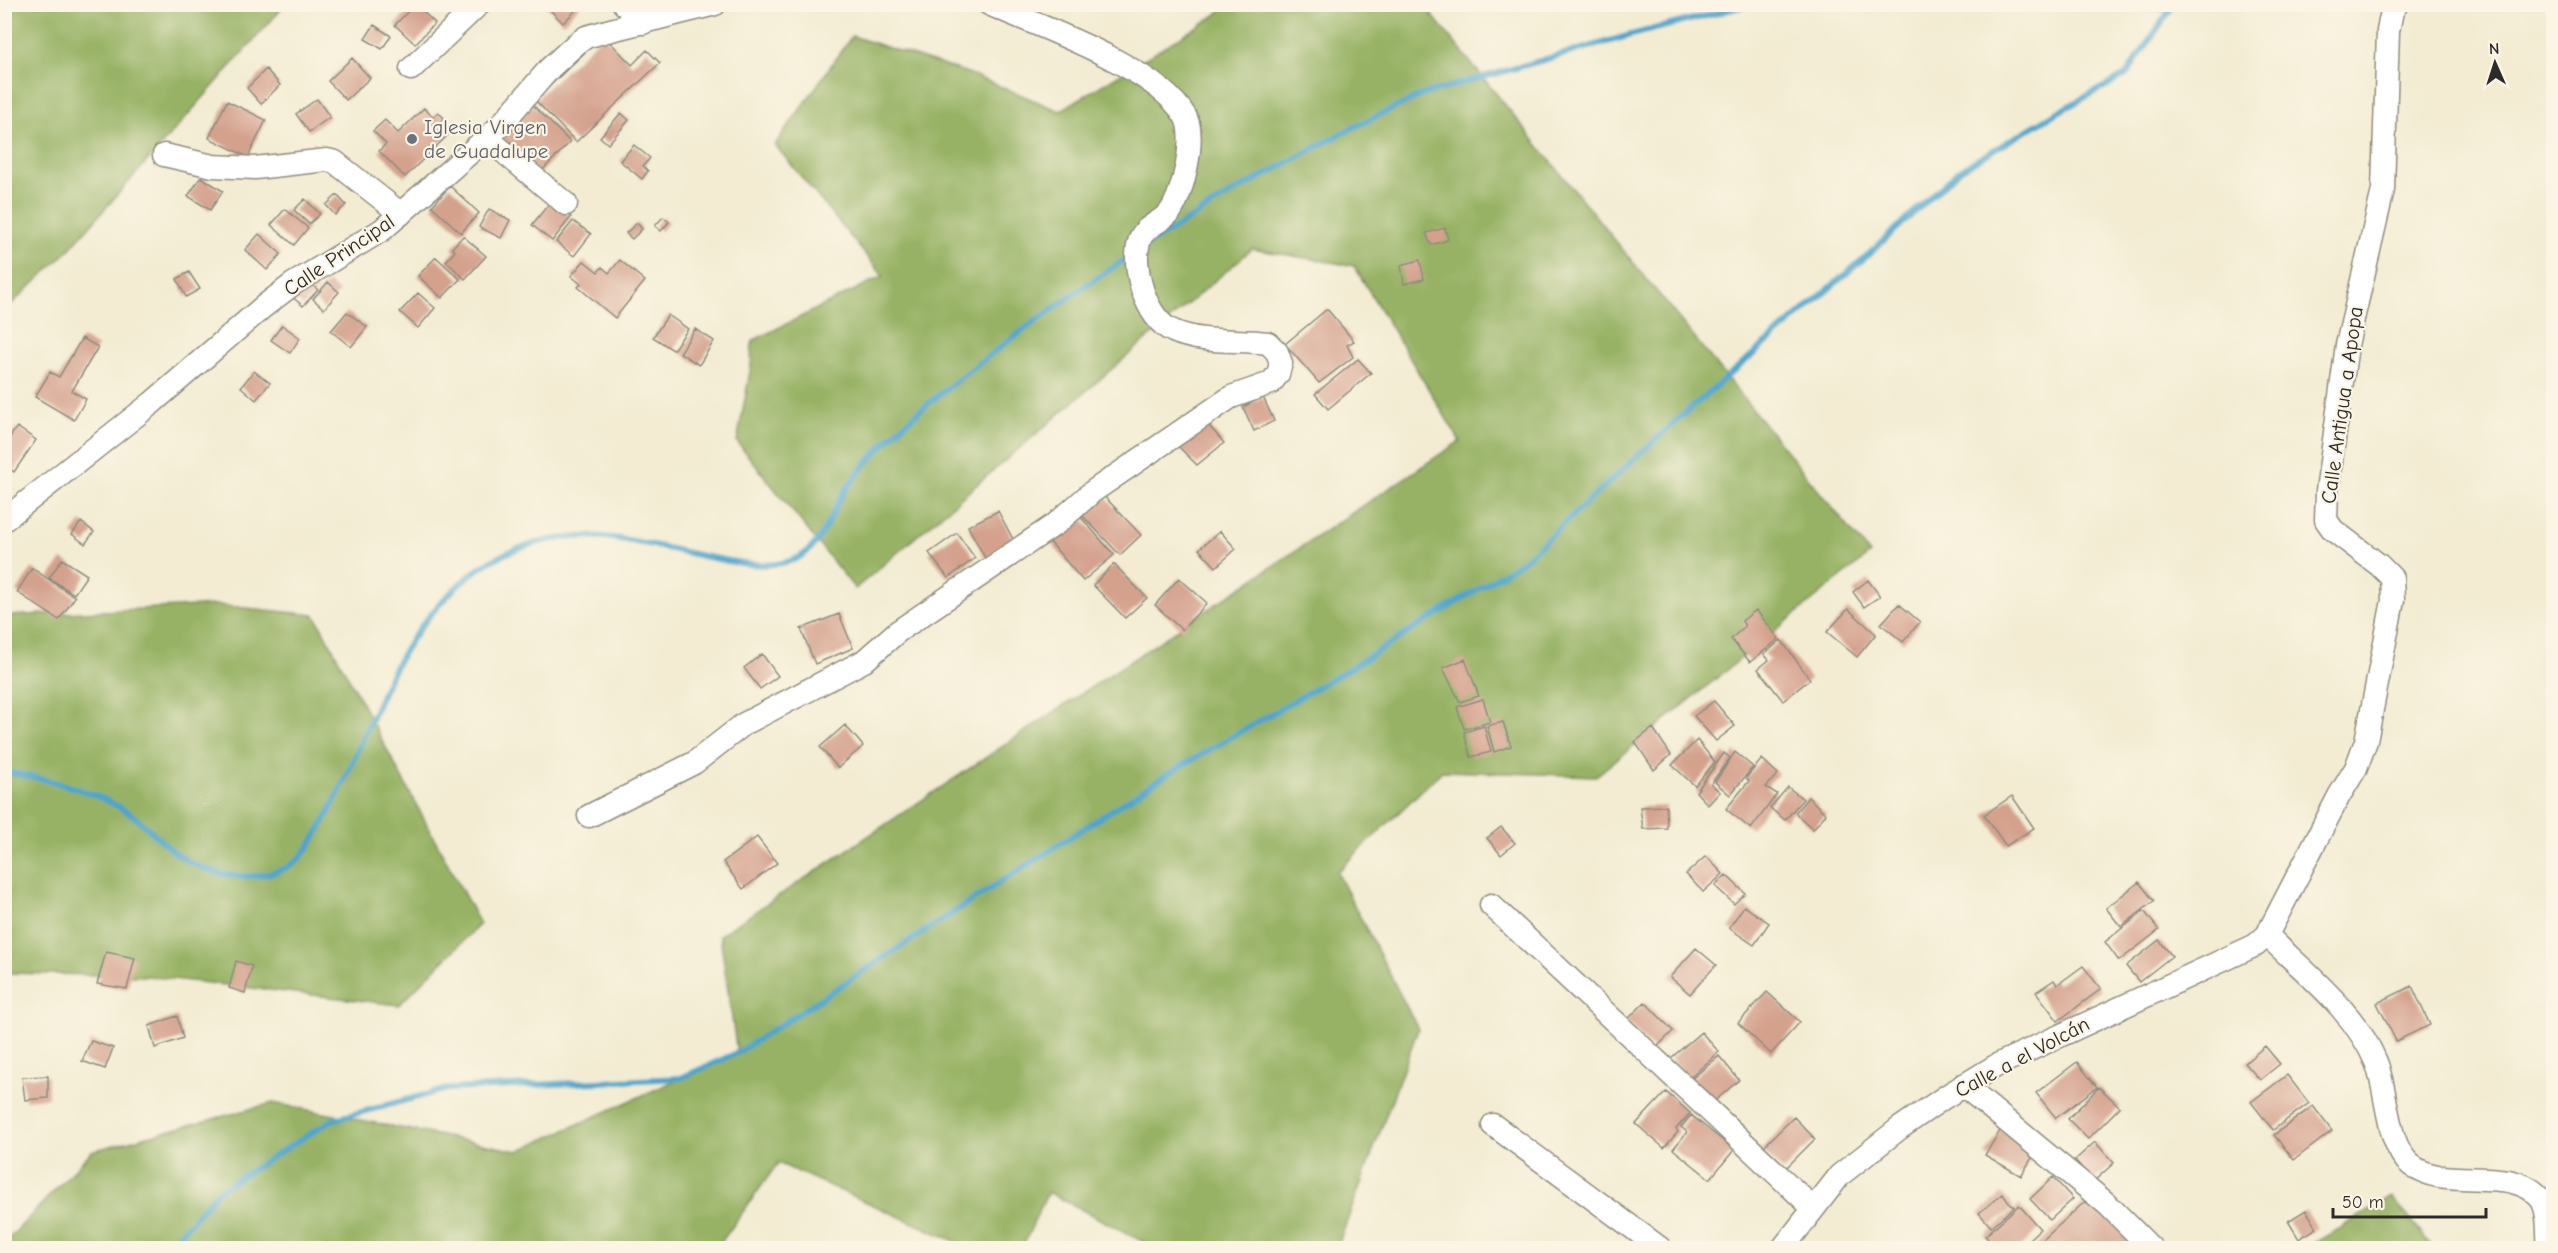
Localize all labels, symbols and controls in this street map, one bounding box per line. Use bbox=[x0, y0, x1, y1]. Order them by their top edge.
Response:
north arrow bbox=[2465, 33, 2525, 93]
text: N bbox=[2489, 40, 2500, 58]
place label: Iglesia Virgen de Guadalupe bbox=[424, 115, 548, 163]
marker: Iglesia Virgen de Guadalupe bbox=[405, 132, 419, 146]
street label: Calle Principal bbox=[279, 209, 399, 301]
street label: Calle Antigua a Apopa bbox=[2316, 305, 2368, 505]
street label: Calle a el Volcán bbox=[1951, 1011, 2093, 1103]
scale bar bbox=[2333, 1181, 2486, 1219]
text: 50 m bbox=[2342, 1192, 2384, 1213]

